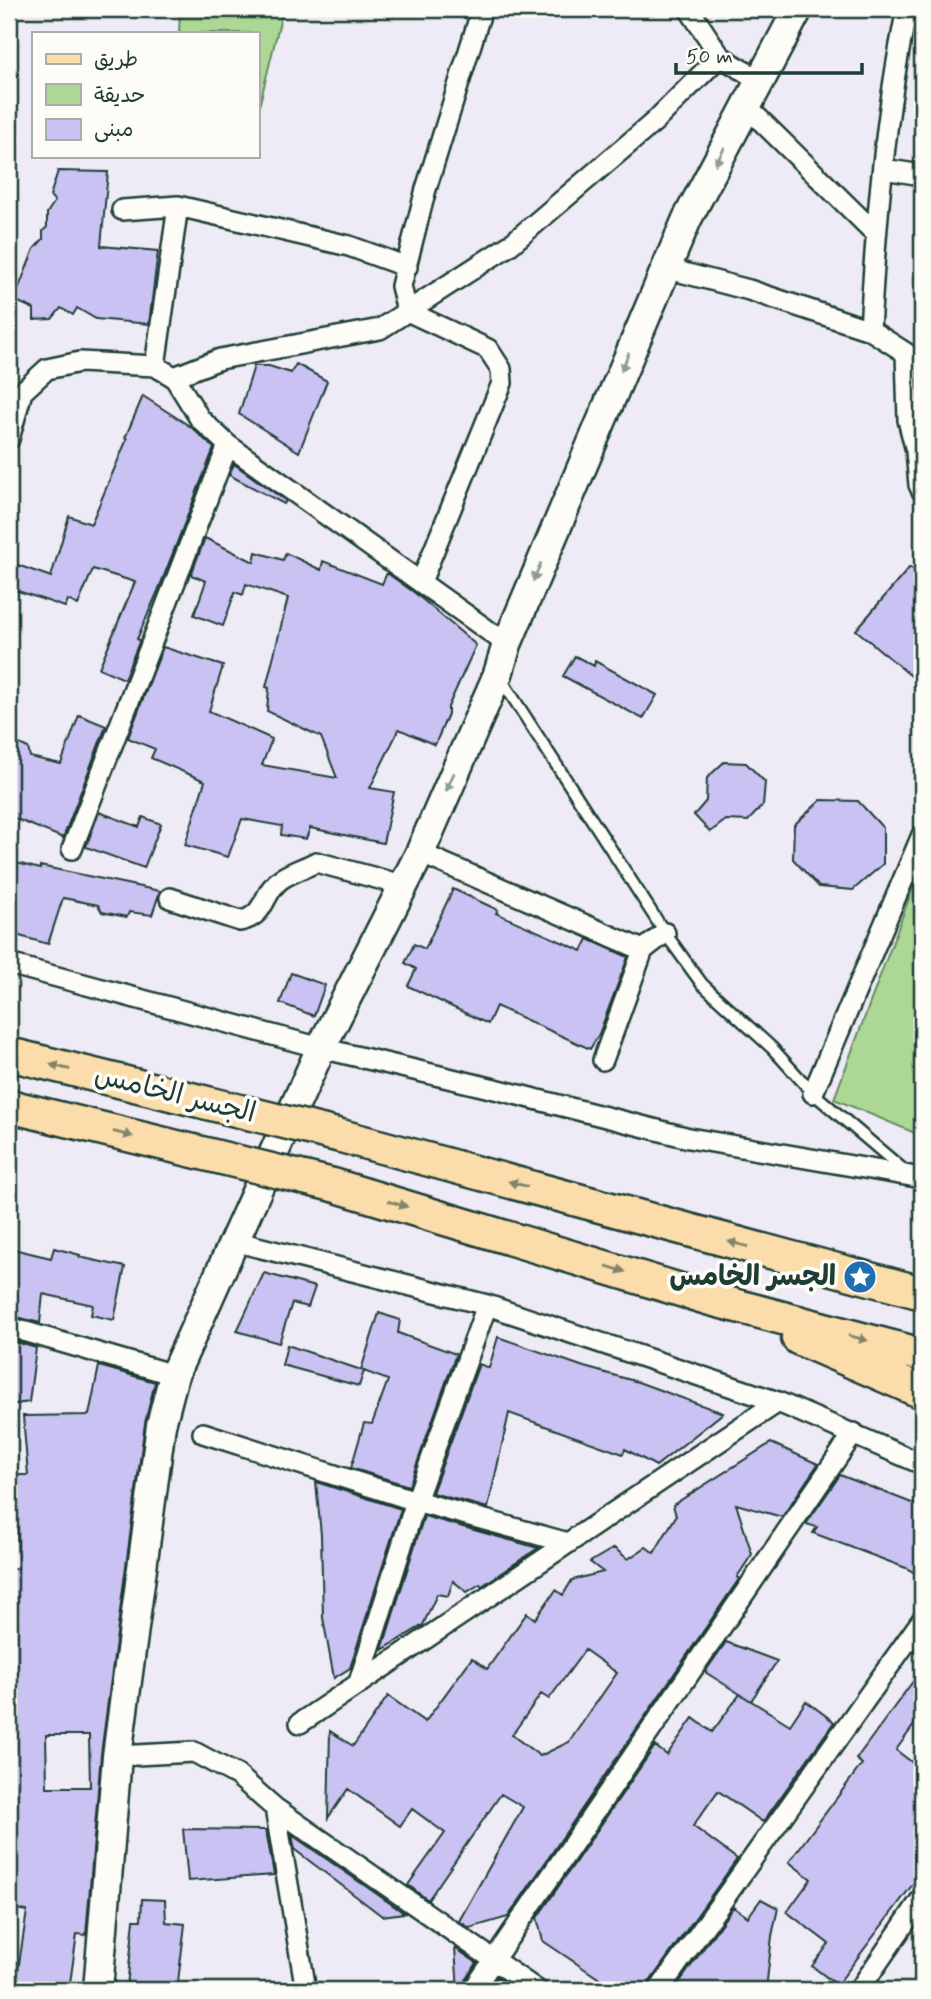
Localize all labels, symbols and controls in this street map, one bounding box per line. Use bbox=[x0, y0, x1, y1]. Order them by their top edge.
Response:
legend bbox=[32, 32, 259, 158]
scale bar bbox=[676, 32, 861, 76]
text: 50 m bbox=[686, 43, 733, 71]
text: طريق bbox=[94, 46, 138, 74]
text: حديقة bbox=[94, 82, 145, 110]
text: مبنى bbox=[94, 116, 133, 144]
one-way arrow bbox=[714, 146, 726, 166]
one-way arrow bbox=[619, 352, 630, 373]
one-way arrow bbox=[531, 562, 543, 582]
one-way arrow bbox=[444, 772, 455, 793]
street label: الجسر الخامس bbox=[91, 1057, 259, 1133]
one-way arrow bbox=[49, 1061, 71, 1072]
one-way arrow bbox=[112, 1129, 134, 1140]
one-way arrow bbox=[507, 1178, 529, 1189]
one-way arrow bbox=[388, 1199, 409, 1209]
one-way arrow bbox=[727, 1238, 748, 1248]
place icon: الجسر الخامس bbox=[841, 1258, 879, 1296]
place label: الجسر الخامس bbox=[669, 1259, 836, 1296]
one-way arrow bbox=[606, 1265, 627, 1275]
one-way arrow bbox=[848, 1333, 870, 1344]

